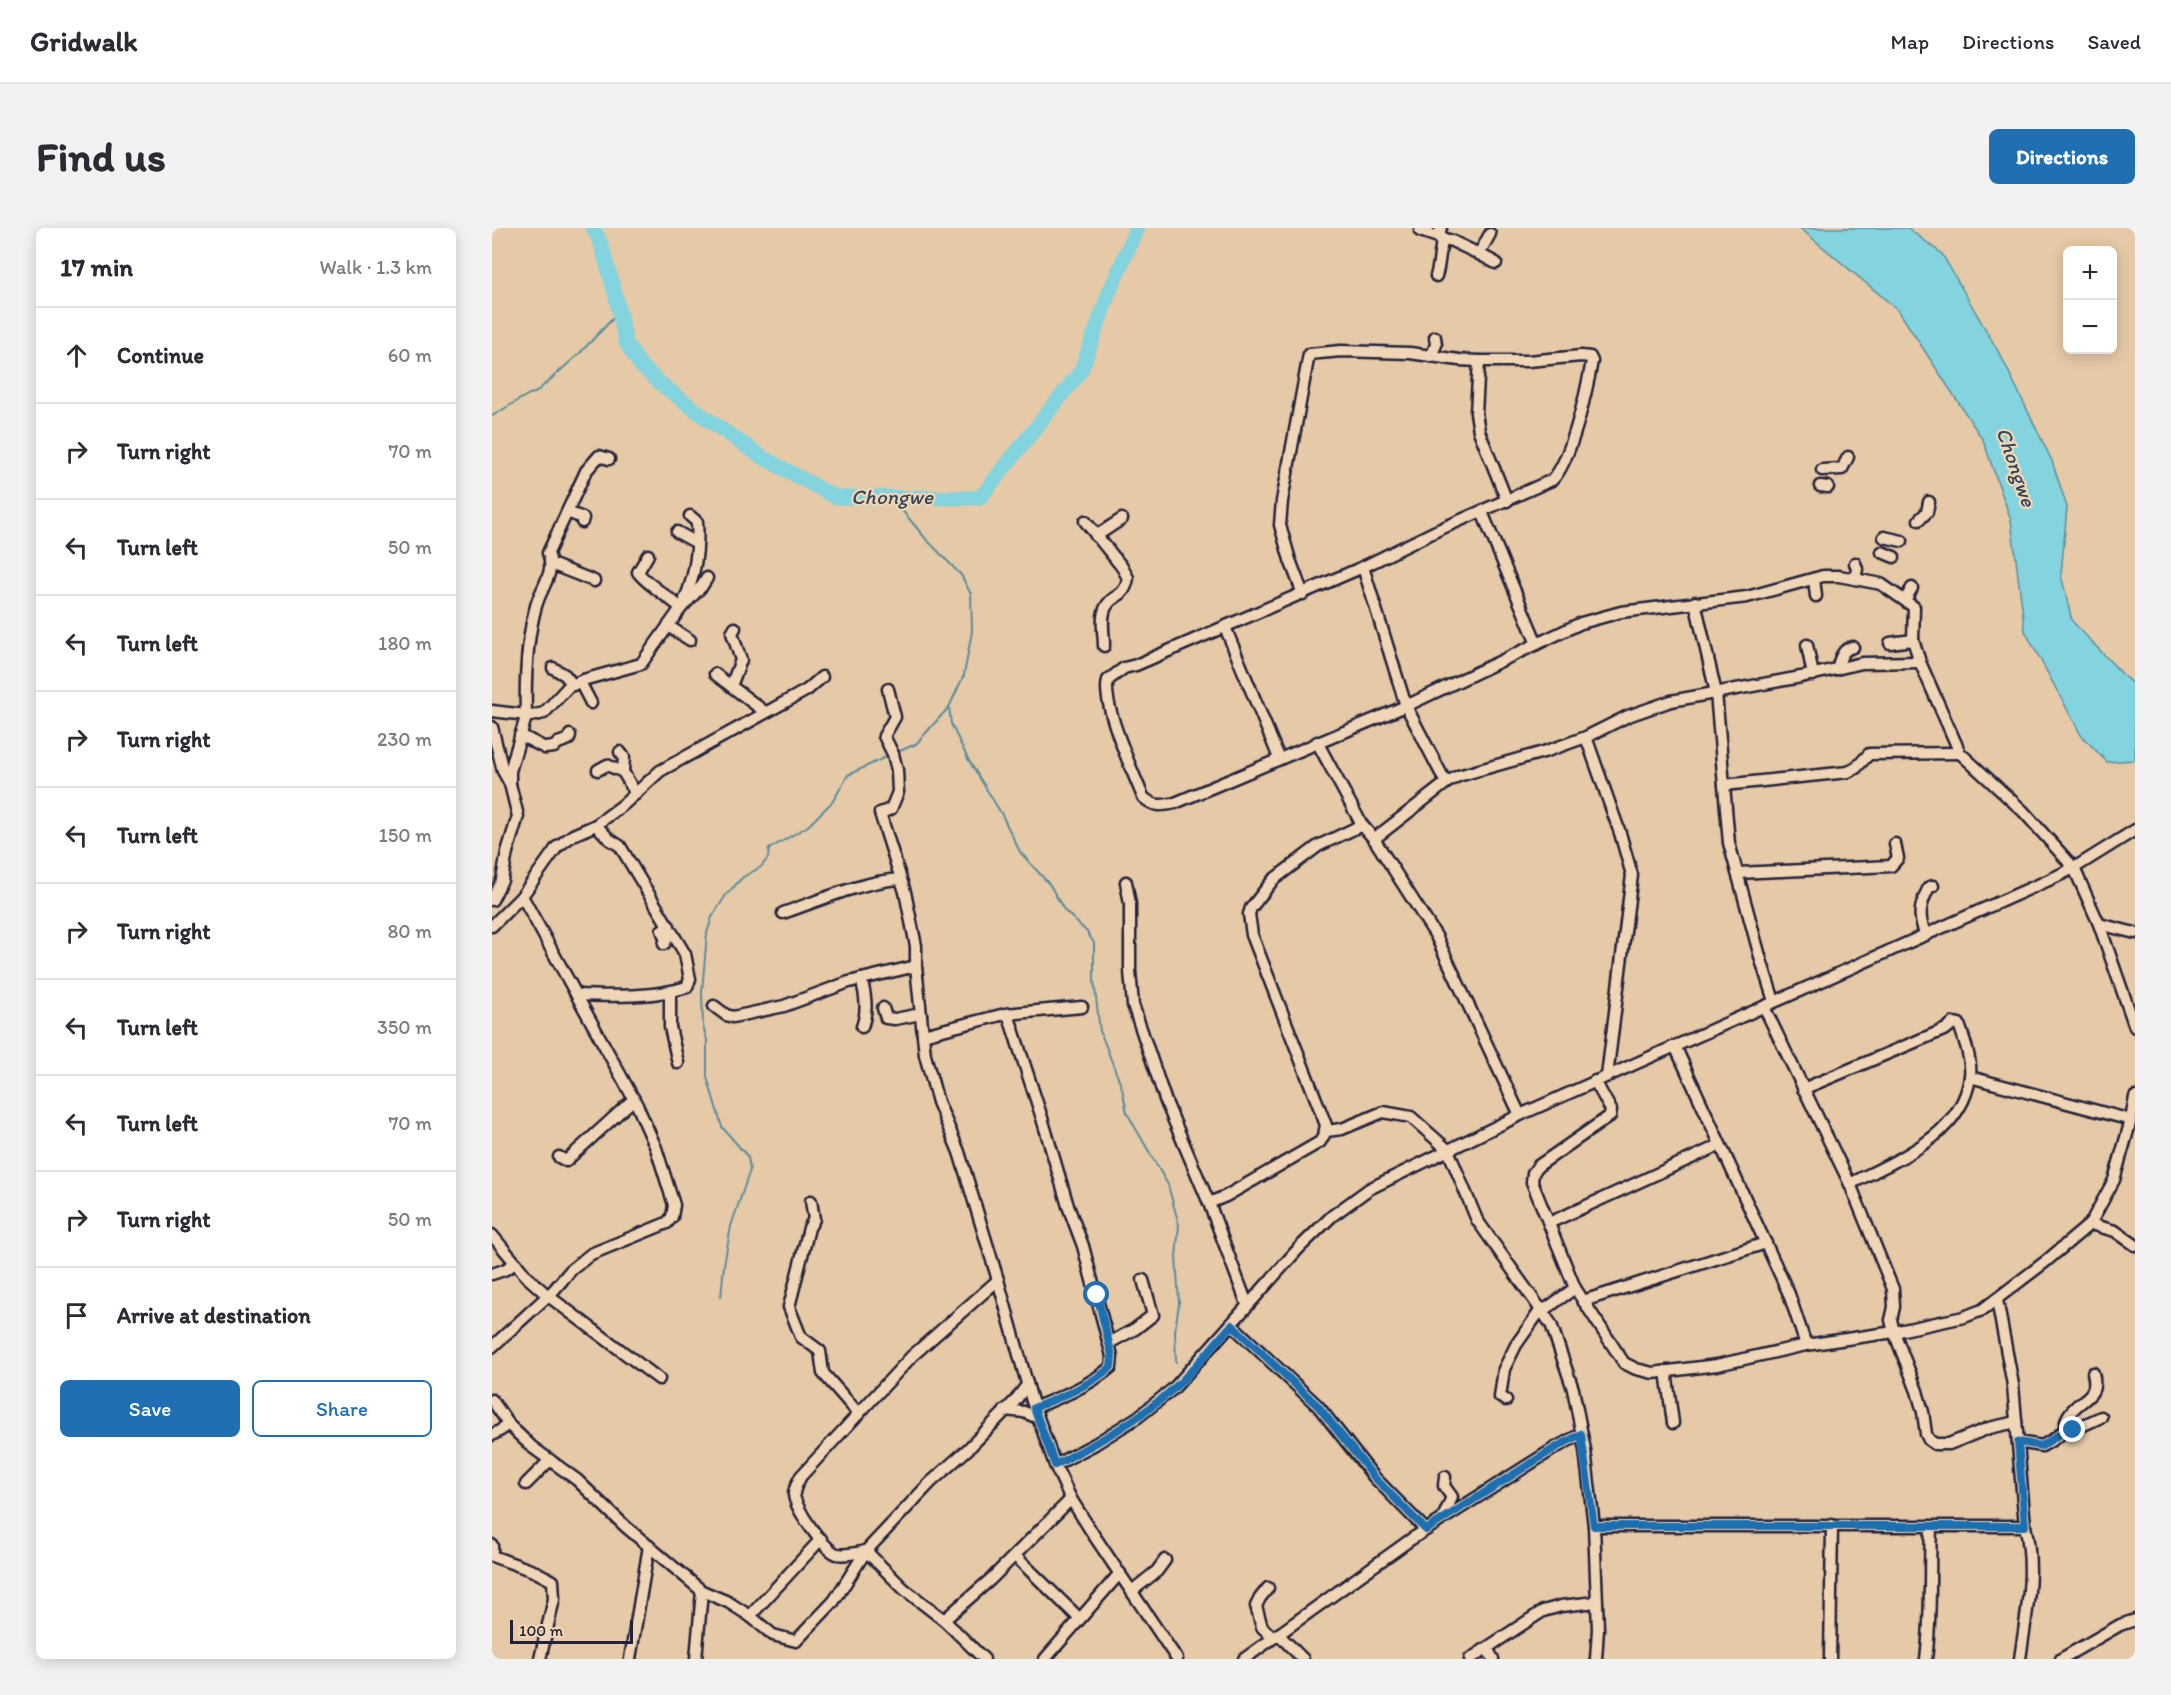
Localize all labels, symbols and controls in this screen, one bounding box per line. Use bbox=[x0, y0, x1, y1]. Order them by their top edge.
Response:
text: Gridwalk bbox=[30, 24, 138, 58]
text: Map bbox=[1891, 29, 1929, 54]
text: Directions bbox=[1962, 29, 2054, 54]
text: Saved bbox=[2087, 29, 2141, 54]
button: Directions bbox=[1989, 129, 2135, 184]
text: Find us bbox=[36, 131, 166, 182]
map controls bbox=[2063, 246, 2117, 354]
button: + bbox=[2063, 246, 2117, 300]
text: 17 min bbox=[60, 251, 133, 283]
text: Walk · 1.3 km bbox=[320, 255, 432, 279]
button: − bbox=[2063, 300, 2117, 354]
icon: ahead bbox=[60, 339, 93, 372]
text: Continue bbox=[117, 342, 204, 369]
text: 60 m bbox=[388, 343, 432, 367]
water label: Chongwe bbox=[1991, 424, 2042, 511]
icon: right bbox=[60, 435, 93, 468]
text: Turn right bbox=[117, 438, 211, 465]
text: 70 m bbox=[388, 439, 432, 463]
water label: Chongwe bbox=[851, 484, 934, 509]
icon: left bbox=[60, 531, 93, 564]
text: Turn left bbox=[117, 534, 198, 561]
text: 50 m bbox=[388, 535, 432, 559]
icon: left bbox=[60, 627, 93, 660]
text: Turn left bbox=[117, 630, 198, 657]
text: 180 m bbox=[378, 631, 432, 655]
icon: right bbox=[60, 723, 93, 756]
text: Turn right bbox=[117, 726, 211, 753]
text: 230 m bbox=[377, 727, 432, 751]
icon: left bbox=[60, 819, 93, 852]
text: Turn left bbox=[117, 822, 198, 849]
text: 150 m bbox=[379, 823, 432, 847]
icon: right bbox=[60, 915, 93, 948]
text: Turn right bbox=[117, 918, 211, 945]
text: 80 m bbox=[387, 919, 432, 943]
icon: left bbox=[60, 1011, 93, 1044]
text: Turn left bbox=[117, 1014, 198, 1041]
text: 350 m bbox=[377, 1015, 432, 1039]
icon: left bbox=[60, 1107, 93, 1140]
text: Turn left bbox=[117, 1110, 198, 1137]
text: 70 m bbox=[388, 1111, 432, 1135]
icon: right bbox=[60, 1203, 93, 1236]
text: Turn right bbox=[117, 1206, 211, 1233]
text: 50 m bbox=[388, 1207, 432, 1231]
route start bbox=[1083, 1281, 1109, 1307]
icon: arrive bbox=[60, 1299, 93, 1332]
text: Arrive at destination bbox=[117, 1302, 311, 1329]
button: Save bbox=[60, 1380, 240, 1437]
button: Share bbox=[252, 1380, 432, 1437]
route end bbox=[2059, 1416, 2085, 1442]
scale bar bbox=[510, 1617, 633, 1644]
text: 100 m bbox=[519, 1621, 563, 1640]

